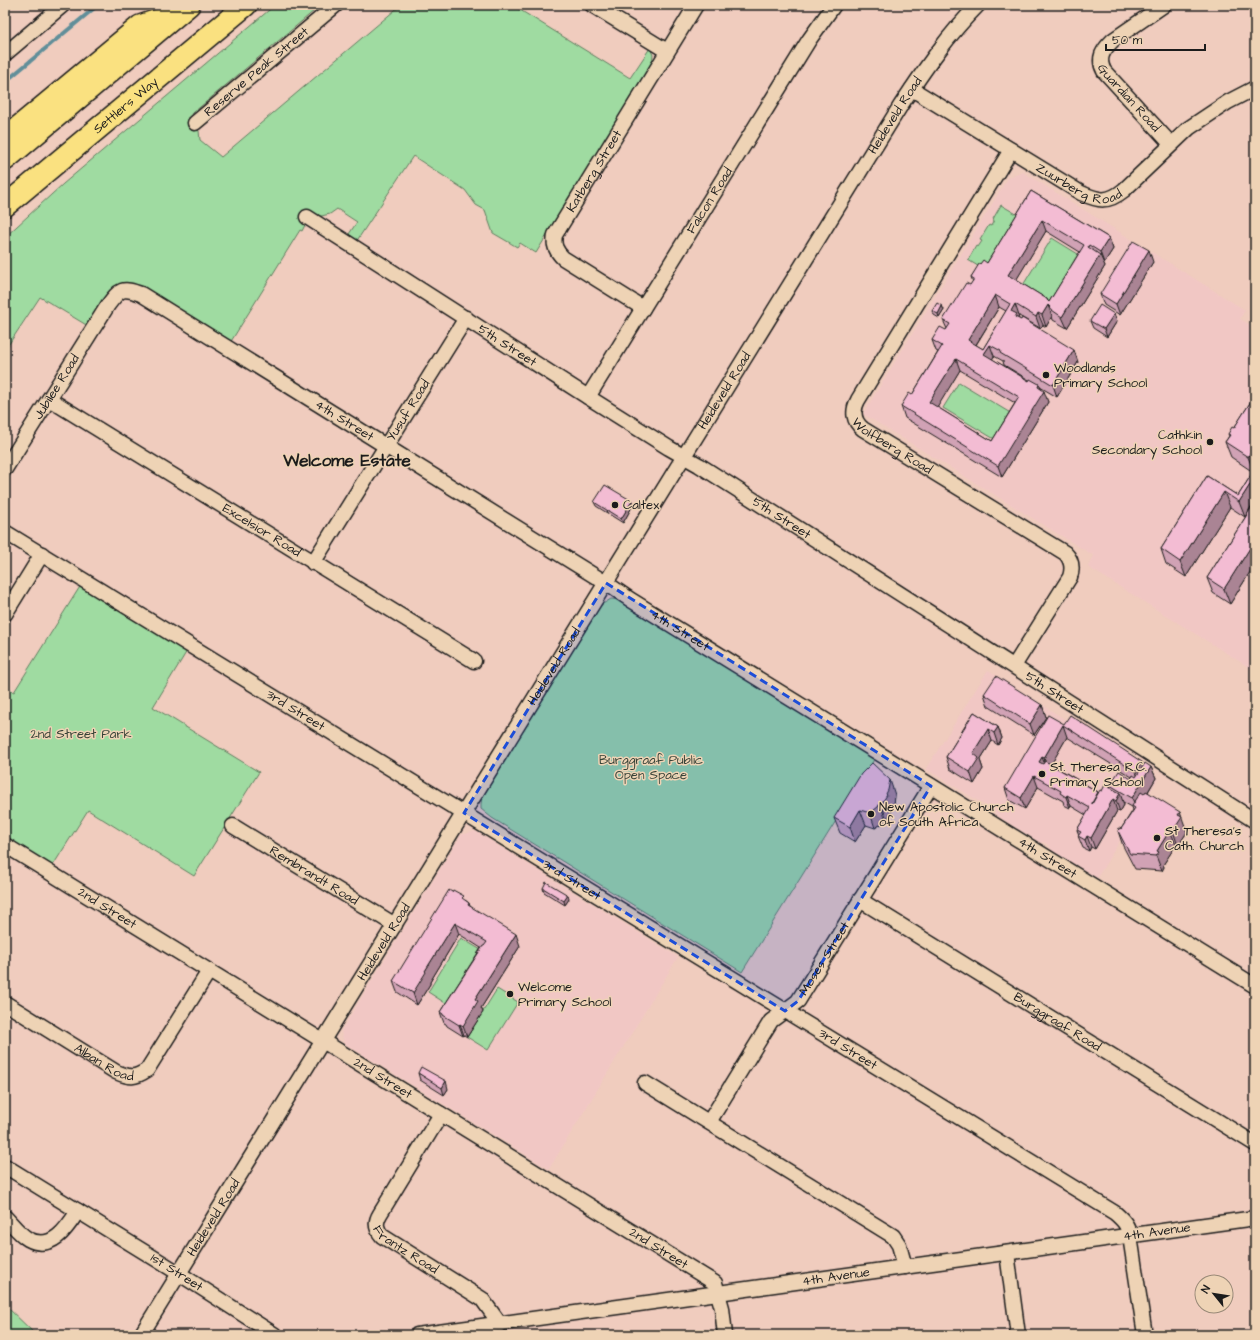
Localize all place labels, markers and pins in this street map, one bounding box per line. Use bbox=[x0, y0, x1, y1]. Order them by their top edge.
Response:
place label: Woodlands Primary School bbox=[1054, 359, 1147, 393]
marker: Woodlands Primary School bbox=[1041, 370, 1051, 380]
place label: Cathkin Secondary School bbox=[1092, 426, 1202, 460]
marker: Cathkin Secondary School bbox=[1205, 437, 1215, 447]
place label: Caltex bbox=[623, 496, 660, 514]
marker: Caltex bbox=[610, 500, 620, 510]
place label: St. Theresa R.C. Primary School bbox=[1050, 758, 1147, 792]
marker: St. Theresa R.C. Primary School bbox=[1037, 769, 1047, 779]
place label: New Apostolic Church of South Africa bbox=[879, 798, 1014, 831]
marker: New Apostolic Church of South Africa bbox=[866, 809, 876, 819]
place label: St Theresa's Cath. Church bbox=[1165, 822, 1244, 855]
marker: St Theresa's Cath. Church bbox=[1152, 833, 1162, 843]
place label: Welcome Primary School bbox=[518, 978, 611, 1012]
marker: Welcome Primary School bbox=[505, 989, 515, 999]

